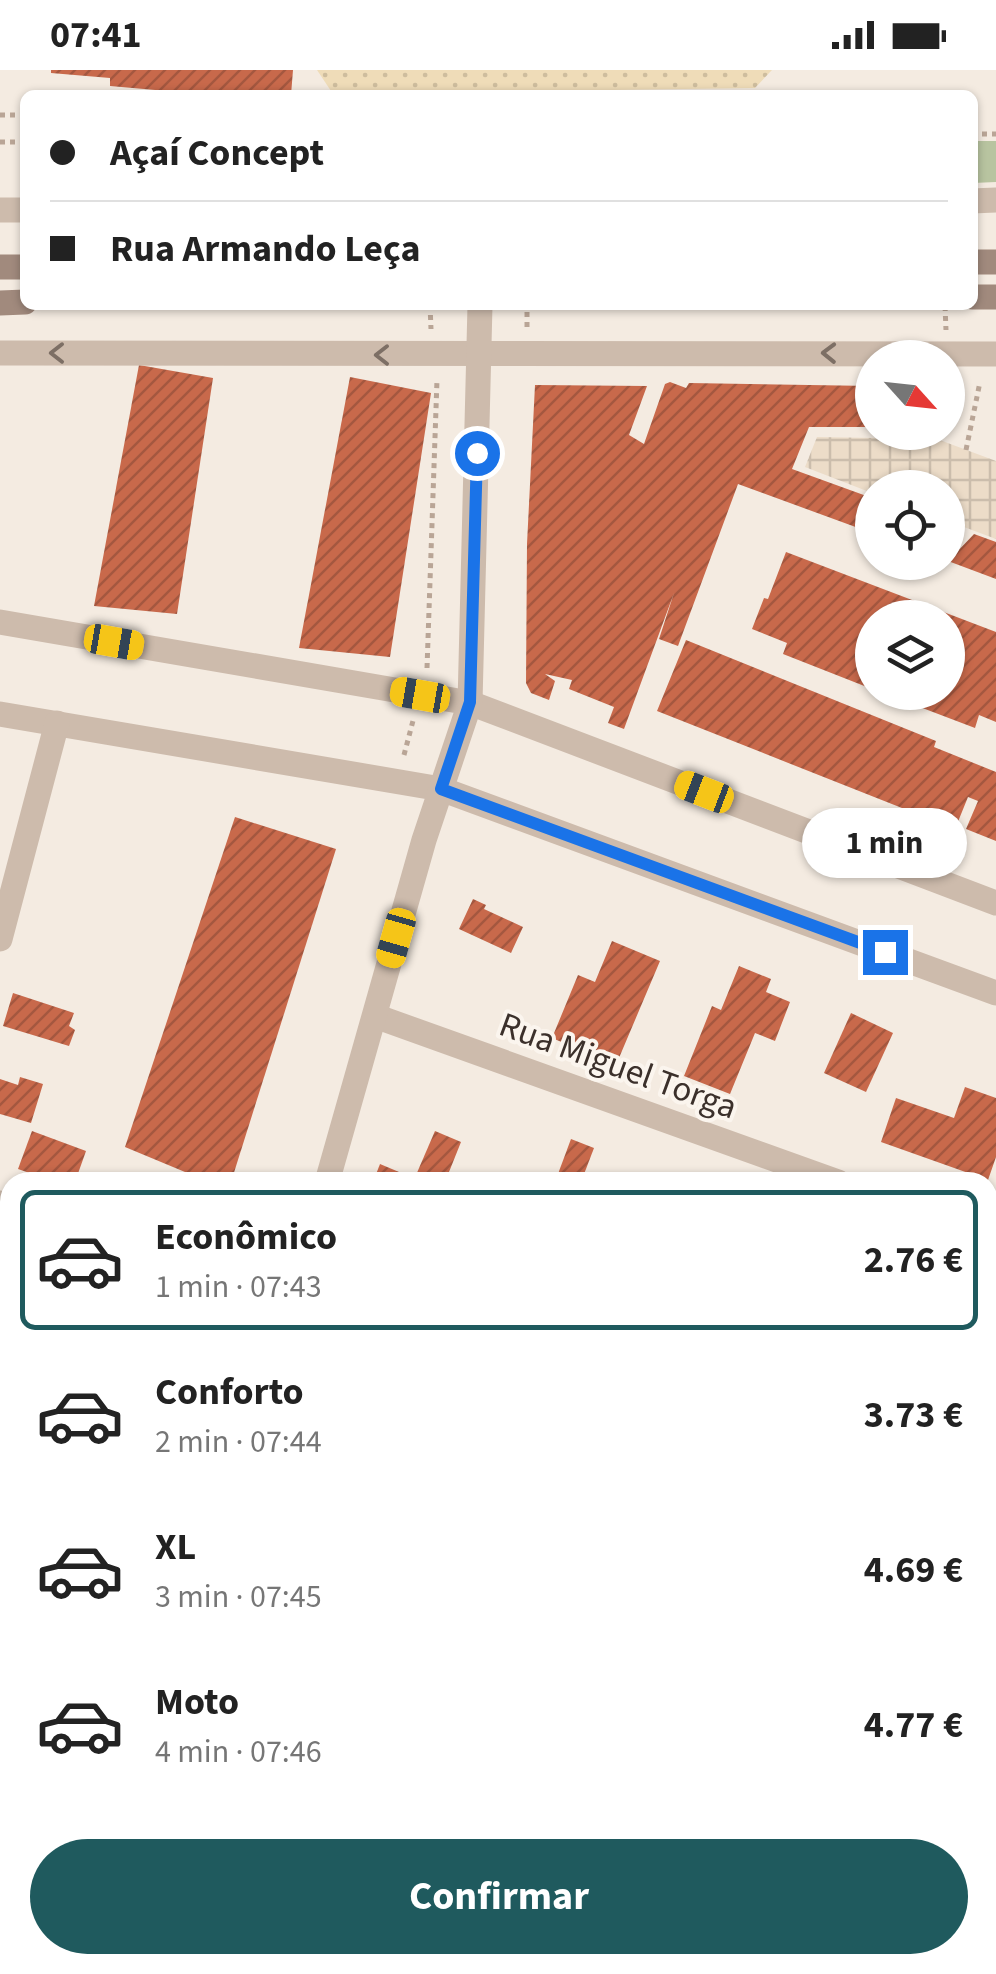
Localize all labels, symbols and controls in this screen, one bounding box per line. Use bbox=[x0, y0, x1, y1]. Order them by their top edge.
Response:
text: 07:41 bbox=[50, 8, 142, 62]
text: Açaí Concept bbox=[110, 126, 324, 180]
text: Rua Armando Leça bbox=[110, 222, 420, 276]
north arrow bbox=[855, 340, 965, 450]
map controls bbox=[855, 340, 965, 710]
one-way arrow bbox=[49, 342, 64, 364]
one-way arrow bbox=[820, 343, 836, 364]
one-way arrow bbox=[374, 344, 390, 366]
route start bbox=[455, 431, 500, 476]
button: locate bbox=[855, 470, 965, 580]
button: layers bbox=[855, 600, 965, 710]
car bbox=[82, 622, 146, 662]
car bbox=[388, 675, 452, 715]
car bbox=[671, 767, 737, 817]
callout: 1 min bbox=[802, 807, 968, 877]
text: 1 min bbox=[846, 820, 923, 866]
car bbox=[373, 905, 419, 971]
route end bbox=[863, 930, 908, 975]
street label: Rua Miguel Torga bbox=[492, 1000, 744, 1132]
text: Econômico bbox=[155, 1210, 337, 1264]
icon: car bbox=[35, 1215, 125, 1305]
text: 2.76 € bbox=[864, 1233, 963, 1287]
text: 1 min · 07:43 bbox=[155, 1264, 322, 1310]
text: Conforto bbox=[155, 1365, 304, 1419]
icon: car bbox=[35, 1370, 125, 1460]
text: 3.73 € bbox=[864, 1388, 963, 1442]
text: 2 min · 07:44 bbox=[155, 1419, 322, 1465]
text: XL bbox=[155, 1520, 196, 1574]
icon: car bbox=[35, 1525, 125, 1615]
text: 4.69 € bbox=[864, 1543, 963, 1597]
text: 3 min · 07:45 bbox=[155, 1574, 322, 1620]
text: Moto bbox=[155, 1675, 239, 1729]
icon: car bbox=[35, 1680, 125, 1770]
text: 4.77 € bbox=[864, 1698, 963, 1752]
text: 4 min · 07:46 bbox=[155, 1729, 322, 1775]
button: Confirmar bbox=[30, 1839, 968, 1954]

